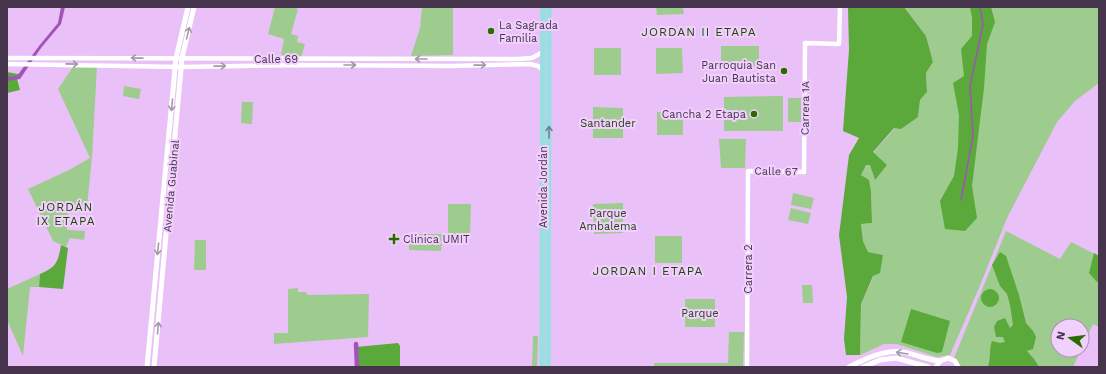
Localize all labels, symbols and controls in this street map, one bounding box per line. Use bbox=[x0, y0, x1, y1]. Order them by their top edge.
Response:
place label: La Sagrada Familia bbox=[499, 19, 558, 45]
district label: JORDAN II ETAPA bbox=[641, 25, 757, 39]
one-way arrow bbox=[185, 26, 192, 39]
marker: La Sagrada Familia bbox=[486, 26, 496, 36]
street label: Calle 69 bbox=[254, 53, 298, 66]
one-way arrow bbox=[131, 54, 144, 61]
one-way arrow bbox=[415, 55, 428, 63]
place label: Parroquia San Juan Bautista bbox=[701, 59, 776, 85]
one-way arrow bbox=[65, 61, 78, 68]
one-way arrow bbox=[343, 61, 356, 69]
one-way arrow bbox=[473, 61, 486, 69]
one-way arrow bbox=[213, 62, 226, 70]
marker: Parroquia San Juan Bautista bbox=[779, 66, 789, 76]
street label: Carrera 1A bbox=[799, 81, 812, 135]
one-way arrow bbox=[169, 98, 176, 111]
place label: Cancha 2 Etapa bbox=[662, 108, 746, 121]
marker: Cancha 2 Etapa bbox=[749, 109, 759, 119]
park label: Santander bbox=[580, 117, 636, 130]
one-way arrow bbox=[545, 126, 553, 139]
street label: Avenida Guabinal bbox=[161, 139, 182, 233]
street label: Avenida Jordán bbox=[537, 146, 550, 228]
street label: Calle 67 bbox=[754, 165, 798, 178]
district label: JORDÁN IX ETAPA bbox=[36, 200, 96, 228]
park label: Parque Ambalema bbox=[579, 207, 637, 233]
marker: Clínica UMIT bbox=[388, 233, 400, 245]
place label: Clínica UMIT bbox=[403, 233, 470, 246]
one-way arrow bbox=[155, 242, 162, 255]
street label: Carrera 2 bbox=[742, 244, 755, 294]
district label: JORDAN I ETAPA bbox=[592, 264, 704, 278]
park label: Parque bbox=[681, 307, 719, 320]
north arrow bbox=[1050, 318, 1090, 358]
one-way arrow bbox=[154, 322, 161, 335]
text: N bbox=[1053, 330, 1068, 341]
one-way arrow bbox=[896, 348, 909, 356]

